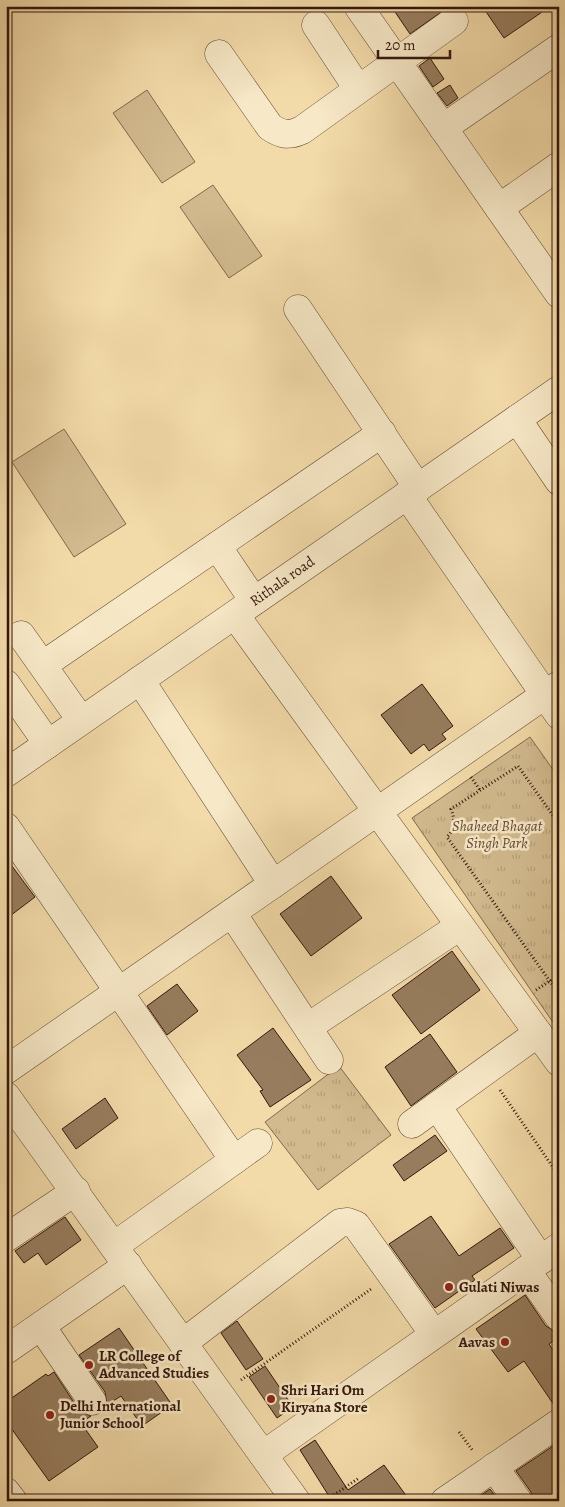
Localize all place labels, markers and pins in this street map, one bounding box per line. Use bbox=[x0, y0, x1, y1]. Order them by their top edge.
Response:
place label: Gulati Niwas bbox=[459, 1277, 539, 1297]
marker: Gulati Niwas bbox=[443, 1281, 455, 1293]
place label: Aavas bbox=[458, 1332, 495, 1352]
marker: Aavas bbox=[499, 1336, 511, 1348]
place label: LR College of Advanced Studies bbox=[98, 1346, 209, 1383]
marker: LR College of Advanced Studies bbox=[83, 1359, 95, 1371]
place label: Shri Hari Om Kiryana Store bbox=[281, 1380, 368, 1417]
marker: Shri Hari Om Kiryana Store bbox=[265, 1393, 277, 1405]
place label: Delhi International Junior School bbox=[60, 1396, 181, 1433]
marker: Delhi International Junior School bbox=[44, 1409, 56, 1421]

